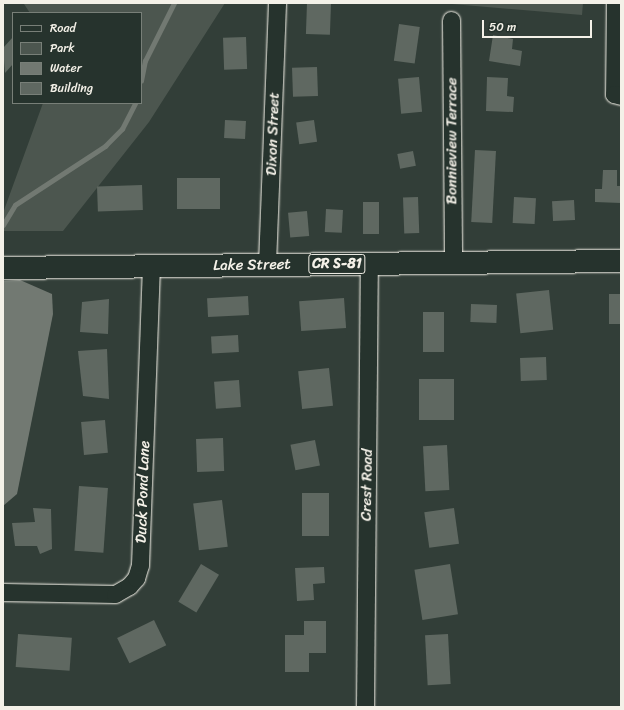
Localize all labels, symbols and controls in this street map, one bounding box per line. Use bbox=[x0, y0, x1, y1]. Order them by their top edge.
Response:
legend bbox=[12, 12, 142, 104]
scale bar bbox=[484, 12, 594, 38]
text: 50 m bbox=[489, 16, 516, 38]
text: Road bbox=[50, 17, 76, 39]
text: Park bbox=[50, 37, 75, 59]
text: Water bbox=[50, 57, 82, 79]
text: Building bbox=[50, 77, 93, 99]
street label: Bonnieview Terrace bbox=[443, 78, 461, 204]
street label: Dixon Street bbox=[263, 92, 283, 176]
road number: CR S-81 bbox=[307, 252, 367, 276]
street label: Lake Street bbox=[213, 255, 291, 275]
street label: Duck Pond Lane bbox=[132, 440, 154, 544]
street label: Crest Road bbox=[357, 449, 377, 521]

